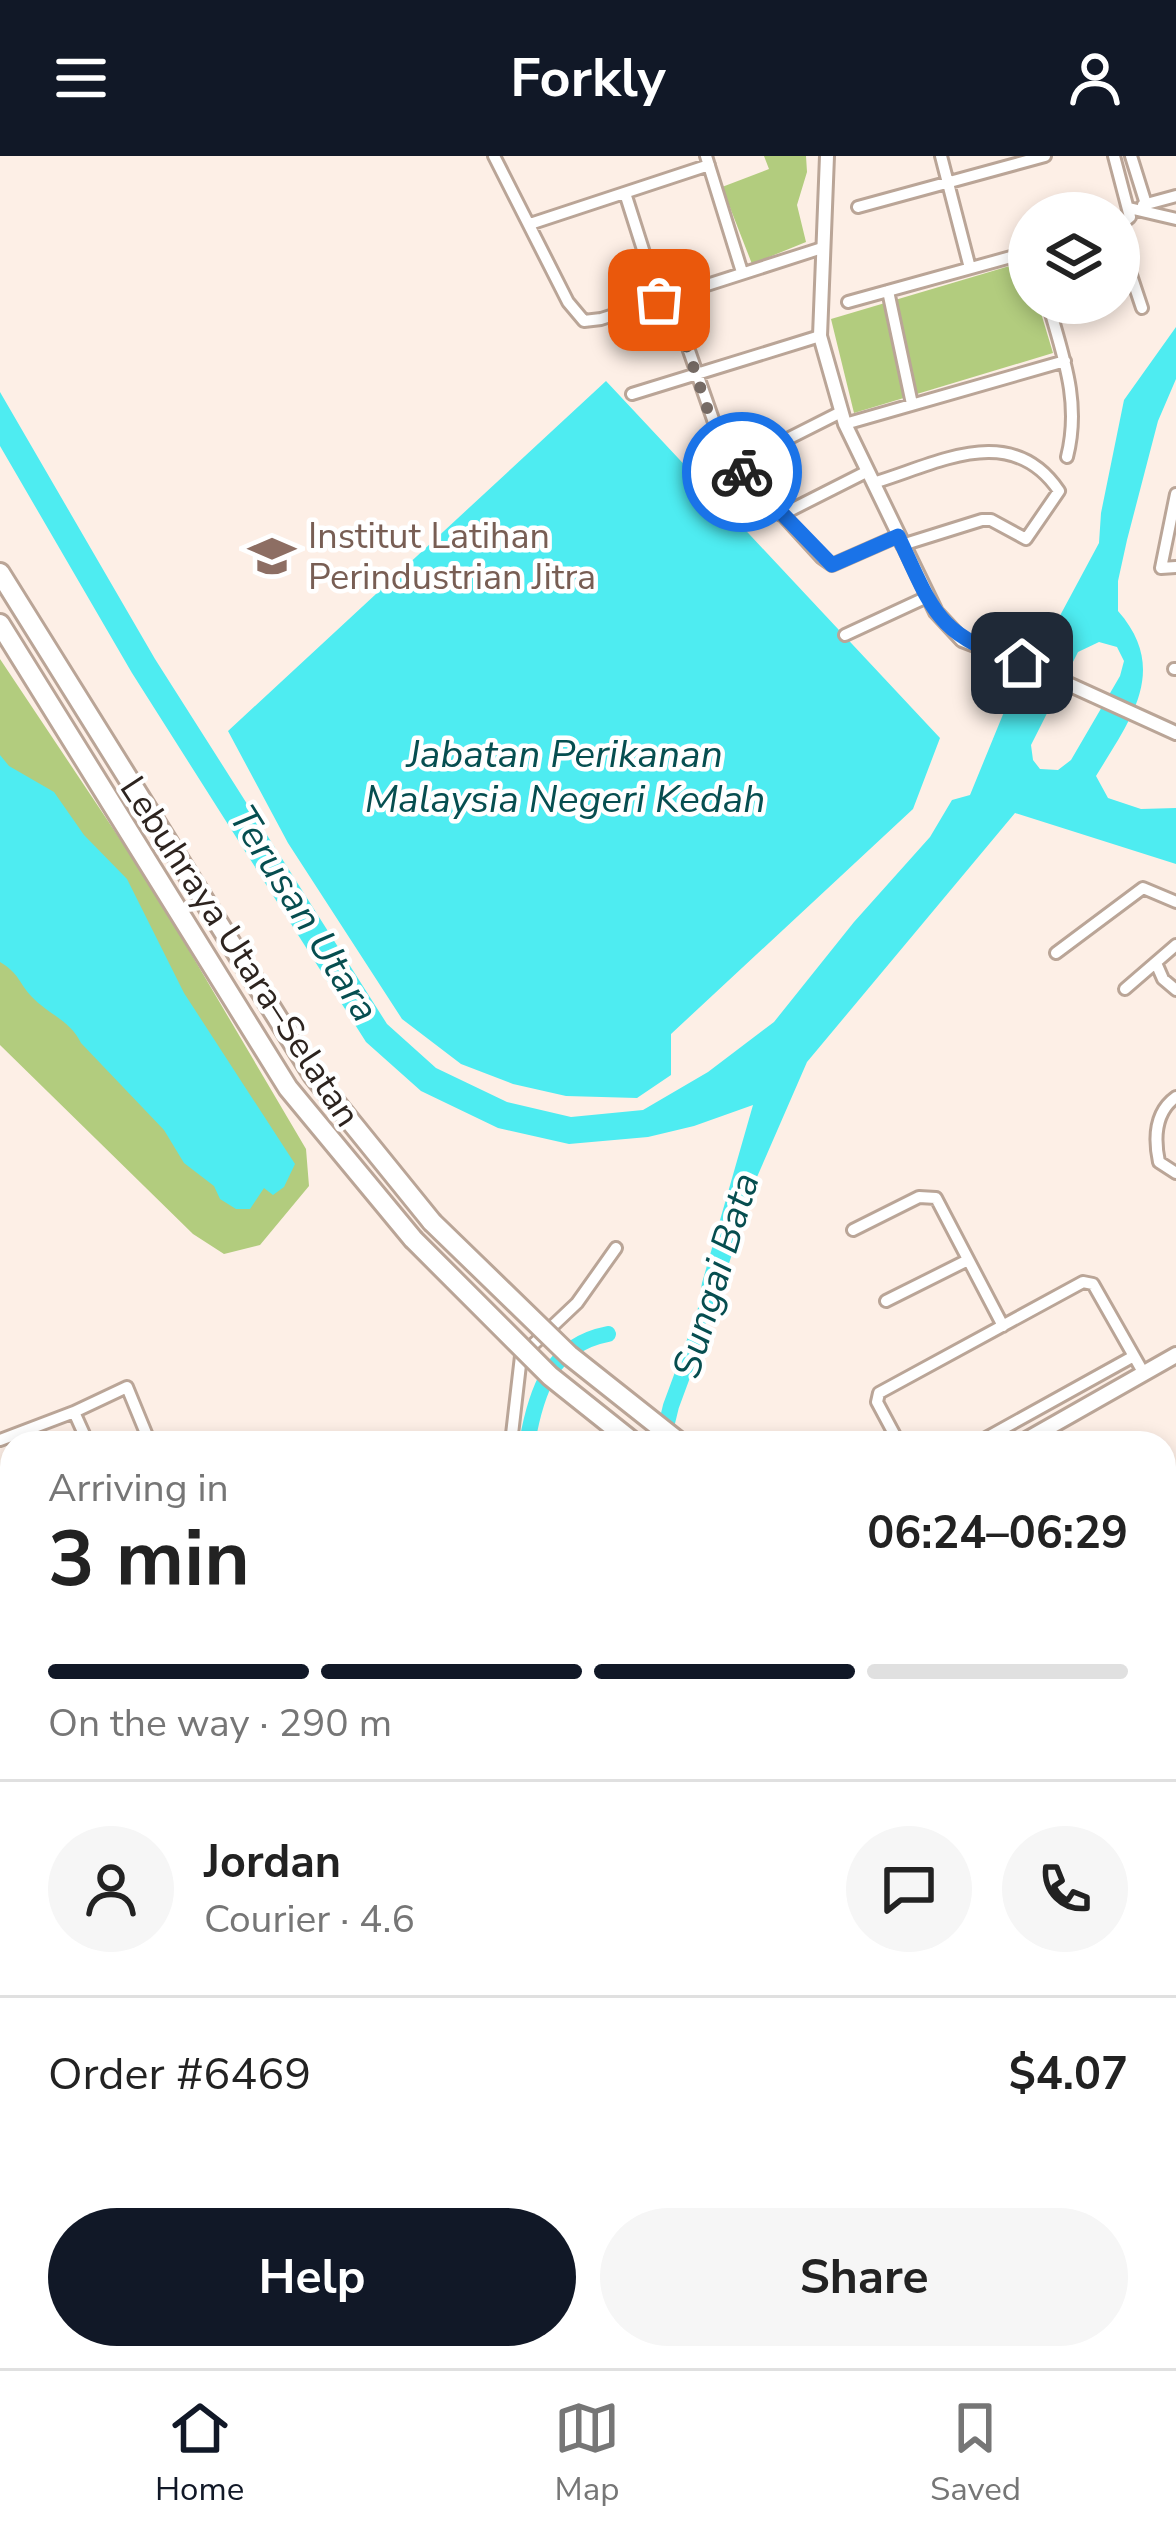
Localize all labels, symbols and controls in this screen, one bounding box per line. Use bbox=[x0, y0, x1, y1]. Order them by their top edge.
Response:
text: Forkly bbox=[510, 41, 666, 115]
icon: menu bbox=[48, 45, 114, 111]
icon: person bbox=[1062, 45, 1128, 111]
map controls bbox=[1008, 192, 1140, 324]
button: layers bbox=[1008, 192, 1140, 324]
pin bbox=[608, 249, 710, 351]
icon: bag bbox=[626, 267, 692, 333]
courier bbox=[682, 412, 802, 532]
icon: bike bbox=[709, 439, 775, 505]
place label: Institut Latihan Perindustrian Jitra bbox=[308, 512, 596, 602]
school or university icon: Institut Latihan Perindustrian Jitra bbox=[247, 531, 297, 581]
pin bbox=[971, 612, 1073, 714]
icon: home bbox=[989, 630, 1055, 696]
water label: Jabatan Perikanan Malaysia Negeri Kedah bbox=[365, 728, 765, 826]
street label: Lebuhraya Utara–Selatan bbox=[108, 767, 371, 1136]
water label: Terusan Utara bbox=[216, 796, 391, 1032]
water label: Sungai Bata bbox=[660, 1166, 773, 1385]
text: Arriving in bbox=[48, 1462, 229, 1515]
text: 06:24–06:29 bbox=[867, 1503, 1128, 1564]
text: 3 min bbox=[48, 1506, 250, 1613]
text: On the way · 290 m bbox=[48, 1697, 392, 1750]
button: person bbox=[48, 1826, 174, 1952]
button: chat bbox=[846, 1826, 972, 1952]
button: phone bbox=[1002, 1826, 1128, 1952]
text: Jordan bbox=[204, 1832, 341, 1893]
text: Courier · 4.6 bbox=[204, 1893, 415, 1946]
text: Order #6469 bbox=[48, 2044, 311, 2105]
text: $4.07 bbox=[1009, 2044, 1128, 2105]
button: Help bbox=[48, 2208, 576, 2346]
button: Share bbox=[600, 2208, 1128, 2346]
tab: Home bbox=[155, 2395, 244, 2512]
tab: Map bbox=[554, 2395, 620, 2512]
tab: Saved bbox=[930, 2395, 1021, 2512]

